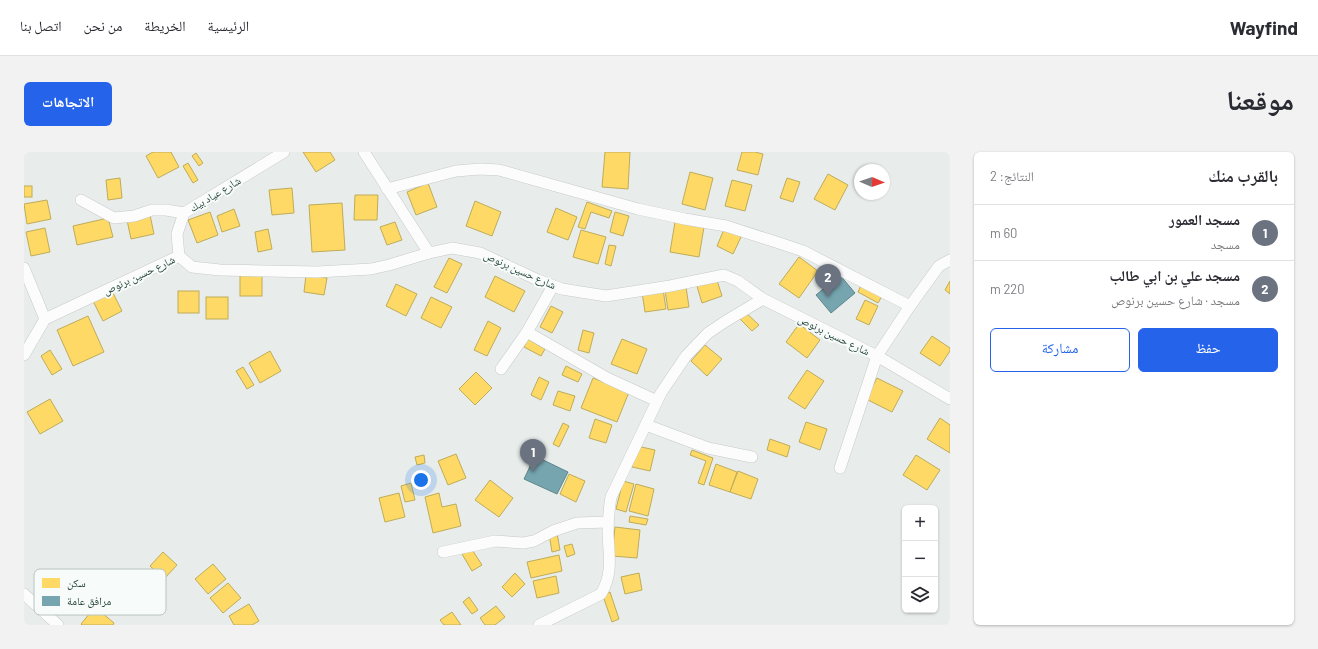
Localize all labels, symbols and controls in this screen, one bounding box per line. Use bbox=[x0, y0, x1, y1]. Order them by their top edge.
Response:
text: Wayfind bbox=[1230, 16, 1298, 39]
text: اتصل بنا bbox=[20, 17, 62, 34]
text: من نحن bbox=[84, 17, 122, 34]
text: الخريطة bbox=[144, 17, 186, 34]
text: الرئيسية bbox=[208, 17, 249, 34]
button: الاتجاهات bbox=[24, 82, 112, 126]
text: موقعنا bbox=[1226, 82, 1294, 116]
north arrow bbox=[854, 164, 890, 200]
text: بالقرب منك bbox=[1208, 165, 1278, 185]
text: النتائج: 2 bbox=[990, 168, 1034, 184]
street label: شارع عياد بيك bbox=[187, 173, 243, 215]
text: مسجد العمور bbox=[1169, 210, 1240, 228]
text: 60 m bbox=[990, 225, 1017, 241]
text: 1 bbox=[1263, 225, 1267, 241]
text: مسجد bbox=[1211, 236, 1240, 252]
street label: شارع حسين برنوص bbox=[482, 248, 558, 292]
street label: شارع حسين برنوص bbox=[101, 252, 177, 298]
pin: 2 bbox=[815, 264, 841, 297]
text: مسجد علي بن ابي طالب bbox=[1109, 266, 1240, 284]
text: 220 m bbox=[990, 281, 1025, 297]
text: 2 bbox=[1261, 281, 1269, 297]
text: مسجد · شارع حسين برنوص bbox=[1111, 292, 1240, 308]
street label: شارع حسين برنوص bbox=[796, 312, 872, 358]
button: مشاركة bbox=[990, 328, 1130, 372]
button: حفظ bbox=[1138, 328, 1278, 372]
pin: 1 bbox=[520, 439, 546, 472]
your location bbox=[411, 470, 431, 490]
map controls bbox=[902, 505, 938, 613]
button: + bbox=[902, 505, 938, 541]
button: − bbox=[902, 541, 938, 577]
legend bbox=[34, 569, 166, 615]
text: سكن bbox=[67, 576, 86, 590]
button: layers bbox=[902, 577, 938, 613]
text: مرافق عامة bbox=[67, 594, 111, 608]

